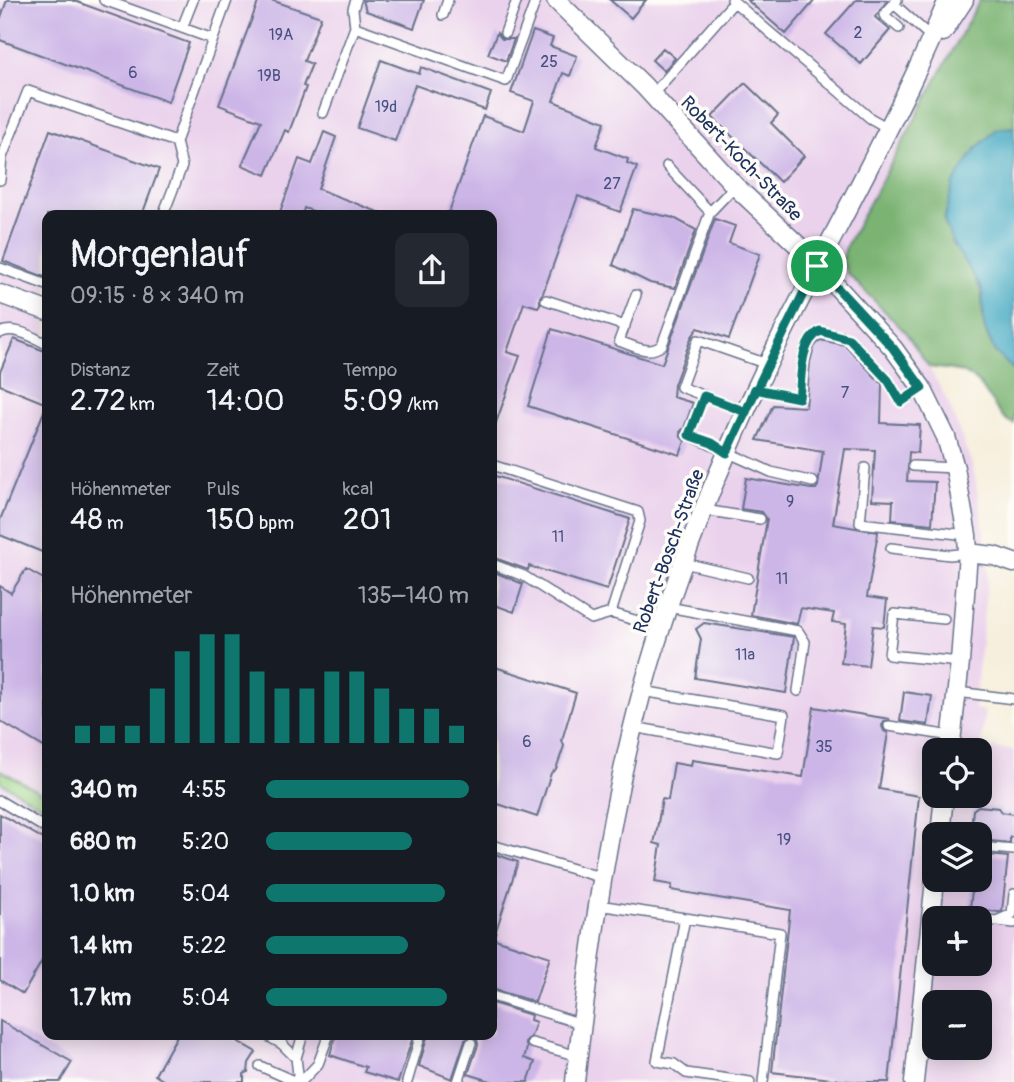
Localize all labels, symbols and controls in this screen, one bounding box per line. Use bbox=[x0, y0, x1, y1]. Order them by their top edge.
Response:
house number: 2 bbox=[854, 23, 863, 43]
house number: 19A bbox=[269, 25, 293, 45]
house number: 25 bbox=[540, 52, 558, 72]
house number: 6 bbox=[128, 63, 138, 83]
house number: 19B bbox=[257, 66, 281, 86]
street label: Robert-Koch-Straße bbox=[675, 91, 808, 227]
house number: 19d bbox=[375, 97, 397, 117]
house number: 27 bbox=[603, 174, 621, 194]
text: Morgenlauf bbox=[70, 231, 250, 279]
button: share bbox=[395, 233, 469, 307]
pin bbox=[787, 236, 847, 296]
icon: arrive bbox=[798, 247, 836, 285]
text: 09:15 · 8 × 340 m bbox=[70, 281, 244, 310]
text: Distanz bbox=[70, 358, 130, 382]
text: Zeit bbox=[206, 358, 240, 382]
text: Tempo bbox=[343, 358, 397, 382]
text: 2.72 bbox=[70, 382, 126, 419]
text: 14:00 bbox=[206, 382, 284, 419]
text: 5:09 bbox=[343, 382, 403, 419]
house number: 7 bbox=[841, 383, 850, 403]
text: km bbox=[126, 392, 155, 416]
text: /km bbox=[403, 392, 439, 416]
street label: Robert-Bosch-Straße bbox=[628, 466, 710, 637]
text: Höhenmeter bbox=[70, 477, 171, 501]
text: Puls bbox=[206, 477, 239, 501]
text: kcal bbox=[343, 477, 374, 501]
house number: 9 bbox=[786, 492, 794, 512]
text: 48 bbox=[70, 501, 103, 538]
text: 150 bbox=[206, 501, 255, 538]
text: 201 bbox=[343, 501, 392, 538]
text: m bbox=[103, 511, 124, 535]
text: bpm bbox=[255, 511, 294, 535]
house number: 11 bbox=[552, 527, 564, 547]
house number: 11 bbox=[776, 569, 788, 589]
text: Höhenmeter bbox=[70, 581, 192, 610]
text: 135–140 m bbox=[358, 581, 469, 610]
house number: 11a bbox=[735, 645, 755, 665]
house number: 6 bbox=[522, 732, 532, 752]
house number: 35 bbox=[815, 737, 833, 757]
map controls bbox=[922, 738, 992, 1060]
button: locate bbox=[922, 738, 992, 808]
text: 340 m bbox=[70, 775, 137, 804]
text: 4:55 bbox=[182, 775, 226, 804]
button: layers bbox=[922, 822, 992, 892]
text: 680 m bbox=[70, 827, 136, 856]
text: 5:20 bbox=[182, 827, 229, 856]
house number: 19 bbox=[777, 830, 791, 850]
text: 1.0 km bbox=[70, 879, 135, 908]
text: 5:04 bbox=[182, 879, 230, 908]
button: + bbox=[922, 906, 992, 976]
text: 1.4 km bbox=[70, 931, 132, 960]
text: 5:22 bbox=[182, 931, 226, 960]
text: 1.7 km bbox=[70, 983, 131, 1012]
text: 5:04 bbox=[182, 983, 230, 1012]
button: − bbox=[922, 990, 992, 1060]

